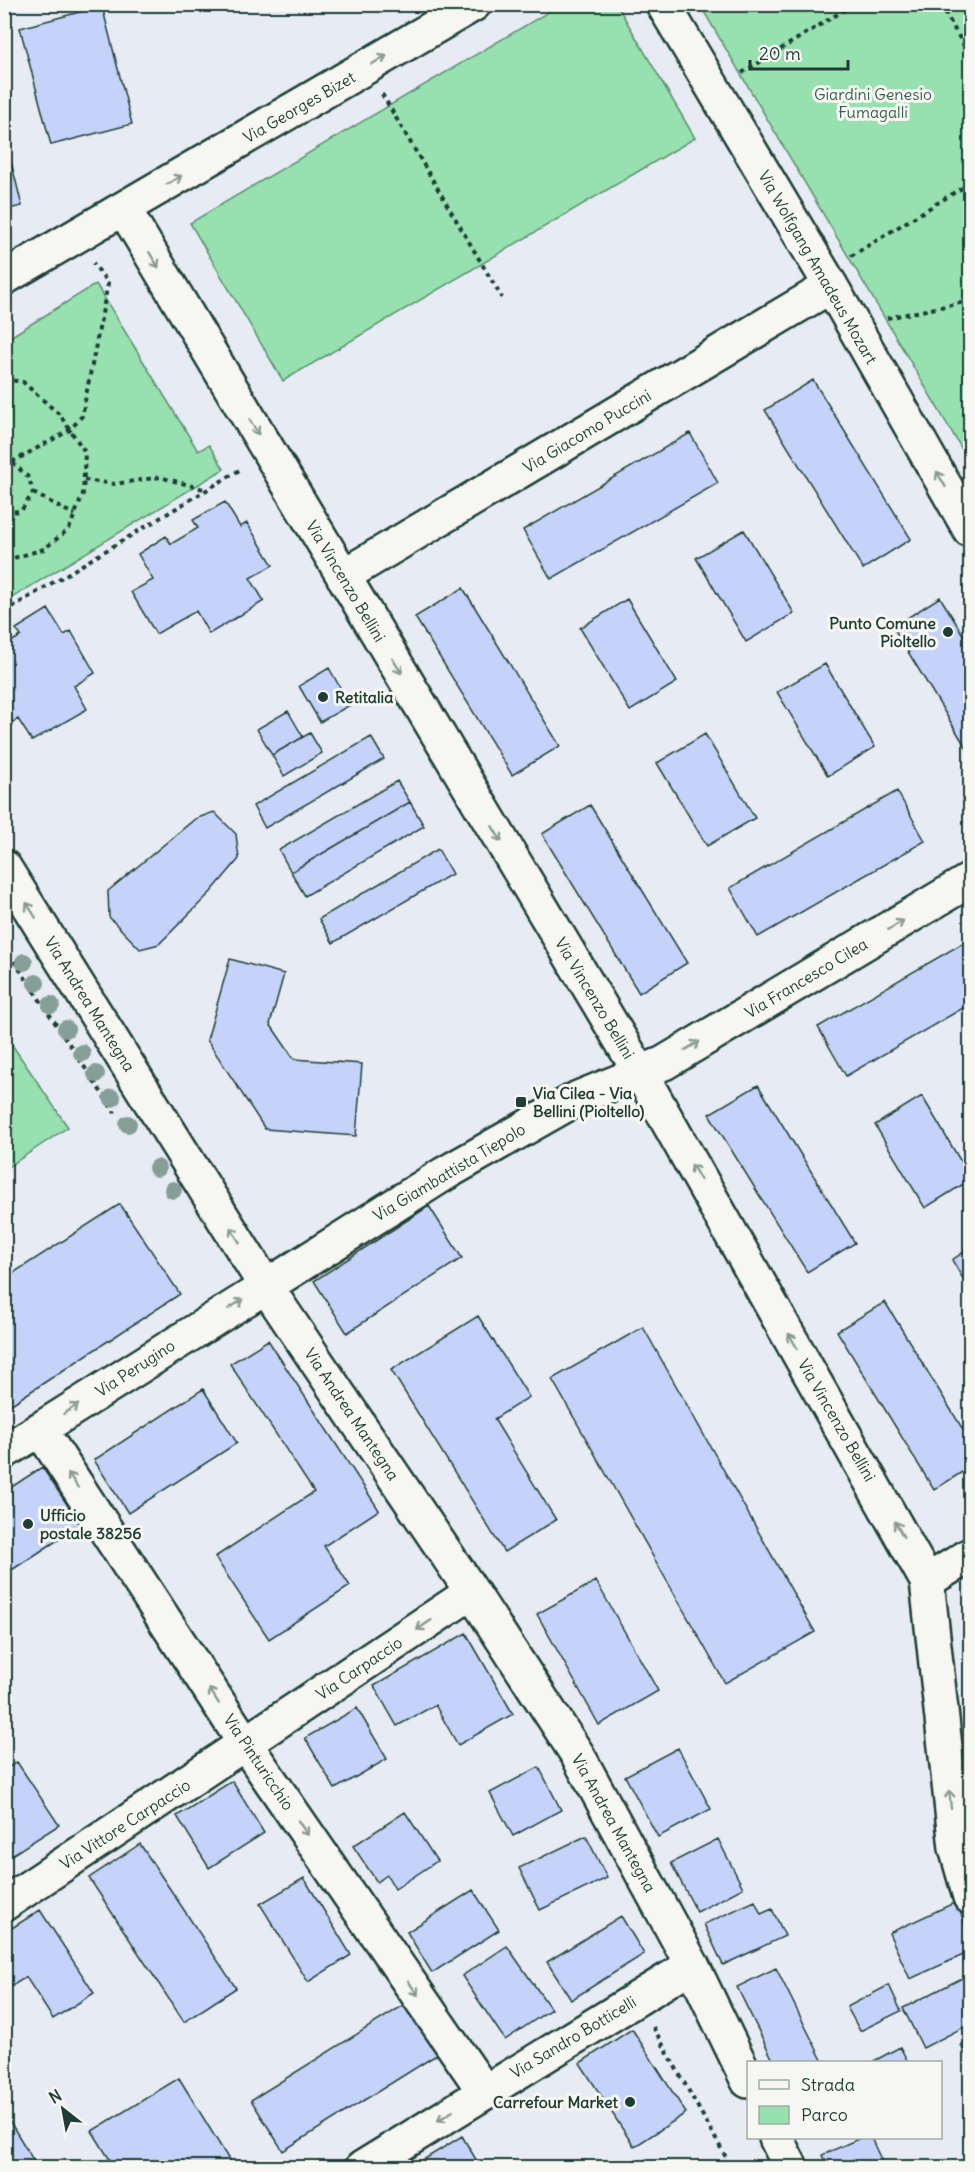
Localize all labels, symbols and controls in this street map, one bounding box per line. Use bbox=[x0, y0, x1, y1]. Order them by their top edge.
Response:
scale bar bbox=[750, 33, 848, 71]
text: 20 m bbox=[759, 42, 801, 65]
one-way arrow bbox=[369, 54, 387, 65]
street label: Via Georges Bizet bbox=[239, 67, 359, 147]
park label: Giardini Genesio Fumagalli bbox=[814, 84, 932, 122]
street label: Via Wolfgang Amadeus Mozart bbox=[754, 167, 882, 368]
one-way arrow bbox=[165, 174, 182, 186]
one-way arrow bbox=[148, 251, 160, 268]
street label: Via Giacomo Puccini bbox=[519, 385, 655, 477]
one-way arrow bbox=[248, 418, 260, 435]
one-way arrow bbox=[935, 471, 947, 488]
street label: Via Vincenzo Bellini bbox=[302, 517, 390, 645]
place label: Punto Comune Pioltello bbox=[829, 613, 936, 651]
marker: Punto Comune Pioltello bbox=[941, 625, 955, 639]
one-way arrow bbox=[391, 657, 403, 674]
place label: Retitalia bbox=[335, 687, 393, 707]
marker: Retitalia bbox=[316, 690, 330, 704]
one-way arrow bbox=[491, 825, 503, 842]
one-way arrow bbox=[25, 901, 38, 918]
one-way arrow bbox=[887, 918, 904, 930]
street label: Via Andrea Mantegna bbox=[40, 933, 140, 1075]
street label: Via Francesco Cilea bbox=[741, 933, 871, 1023]
street label: Via Vincenzo Bellini bbox=[551, 934, 639, 1062]
one-way arrow bbox=[683, 1040, 700, 1052]
place label: Via Cilea - Via Bellini (Pioltello) bbox=[533, 1083, 645, 1122]
marker: Via Cilea - Via Bellini (Pioltello) bbox=[514, 1095, 528, 1109]
street label: Via Giambattista Tiepolo bbox=[369, 1119, 529, 1225]
one-way arrow bbox=[690, 1164, 702, 1181]
one-way arrow bbox=[228, 1227, 241, 1244]
one-way arrow bbox=[227, 1297, 244, 1309]
one-way arrow bbox=[786, 1333, 798, 1350]
street label: Via Perugino bbox=[91, 1335, 179, 1401]
street label: Via Andrea Mantegna bbox=[300, 1344, 404, 1484]
street label: Via Vincenzo Bellini bbox=[794, 1355, 880, 1485]
one-way arrow bbox=[62, 1402, 79, 1414]
one-way arrow bbox=[67, 1471, 80, 1488]
place label: Ufficio postale 38256 bbox=[40, 1505, 141, 1544]
marker: Ufficio postale 38256 bbox=[21, 1517, 35, 1531]
one-way arrow bbox=[893, 1521, 905, 1538]
one-way arrow bbox=[416, 1619, 432, 1631]
street label: Via Carpaccio bbox=[312, 1632, 406, 1704]
one-way arrow bbox=[208, 1687, 221, 1704]
street label: Via Pinturicchio bbox=[219, 1710, 299, 1814]
street label: Via Andrea Mantegna bbox=[568, 1750, 660, 1896]
street label: Via Vittore Carpaccio bbox=[56, 1774, 194, 1874]
one-way arrow bbox=[945, 1790, 956, 1810]
one-way arrow bbox=[297, 1819, 309, 1835]
one-way arrow bbox=[407, 1980, 419, 1996]
street label: Via Sandro Botticelli bbox=[506, 1992, 640, 2082]
legend bbox=[747, 2061, 942, 2139]
text: Strada bbox=[801, 2073, 855, 2096]
north arrow bbox=[33, 2079, 93, 2139]
text: N bbox=[45, 2085, 65, 2108]
place label: Carrefour Market bbox=[493, 2092, 619, 2112]
marker: Carrefour Market bbox=[623, 2095, 637, 2109]
text: Parco bbox=[801, 2103, 848, 2126]
one-way arrow bbox=[437, 2110, 454, 2122]

